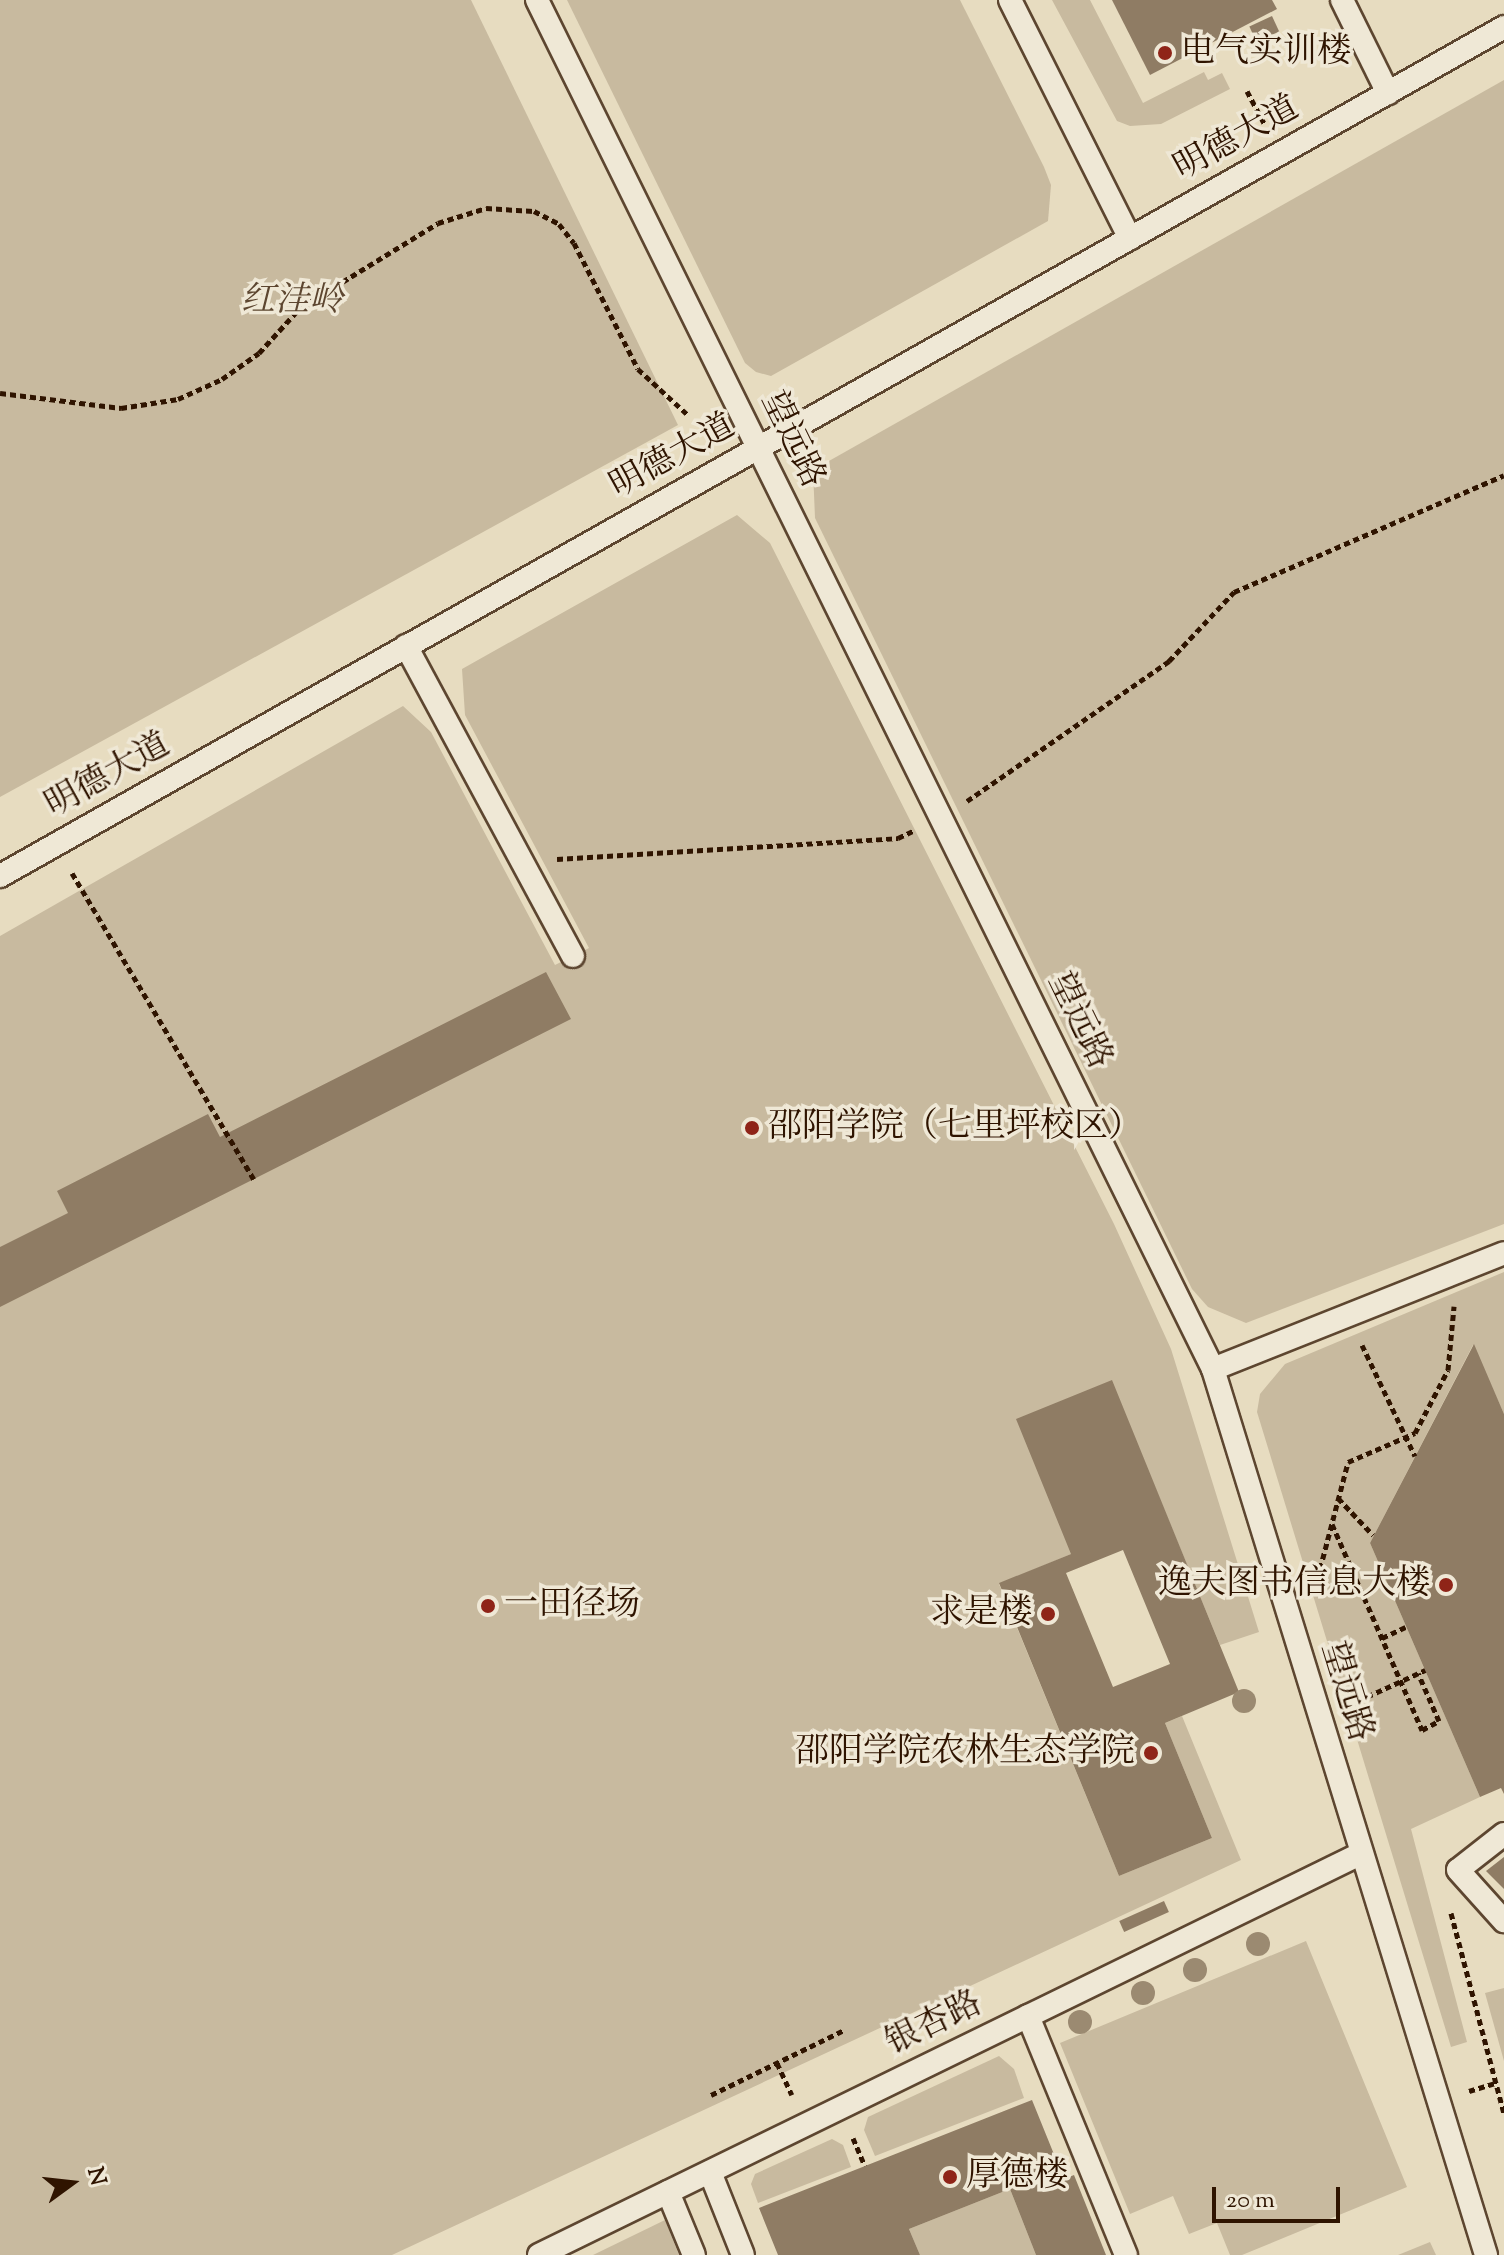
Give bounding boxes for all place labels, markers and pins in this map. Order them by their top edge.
place label: 电气实训楼 [1181,33,1351,73]
marker: 电气实训楼 [1156,44,1174,62]
place label: 邵阳学院（七里坪校区） [768,1108,1142,1148]
marker: 邵阳学院（七里坪校区） [743,1119,761,1137]
place label: 逸夫图书信息大楼 [1158,1565,1430,1605]
marker: 逸夫图书信息大楼 [1437,1576,1455,1594]
place label: 一田径场 [504,1586,640,1626]
place label: 求是楼 [930,1594,1032,1634]
marker: 一田径场 [479,1597,497,1615]
marker: 求是楼 [1039,1605,1057,1623]
place label: 邵阳学院农林生态学院 [795,1733,1135,1773]
marker: 邵阳学院农林生态学院 [1142,1744,1160,1762]
place label: 厚德楼 [966,2157,1068,2197]
marker: 厚德楼 [941,2168,959,2186]

